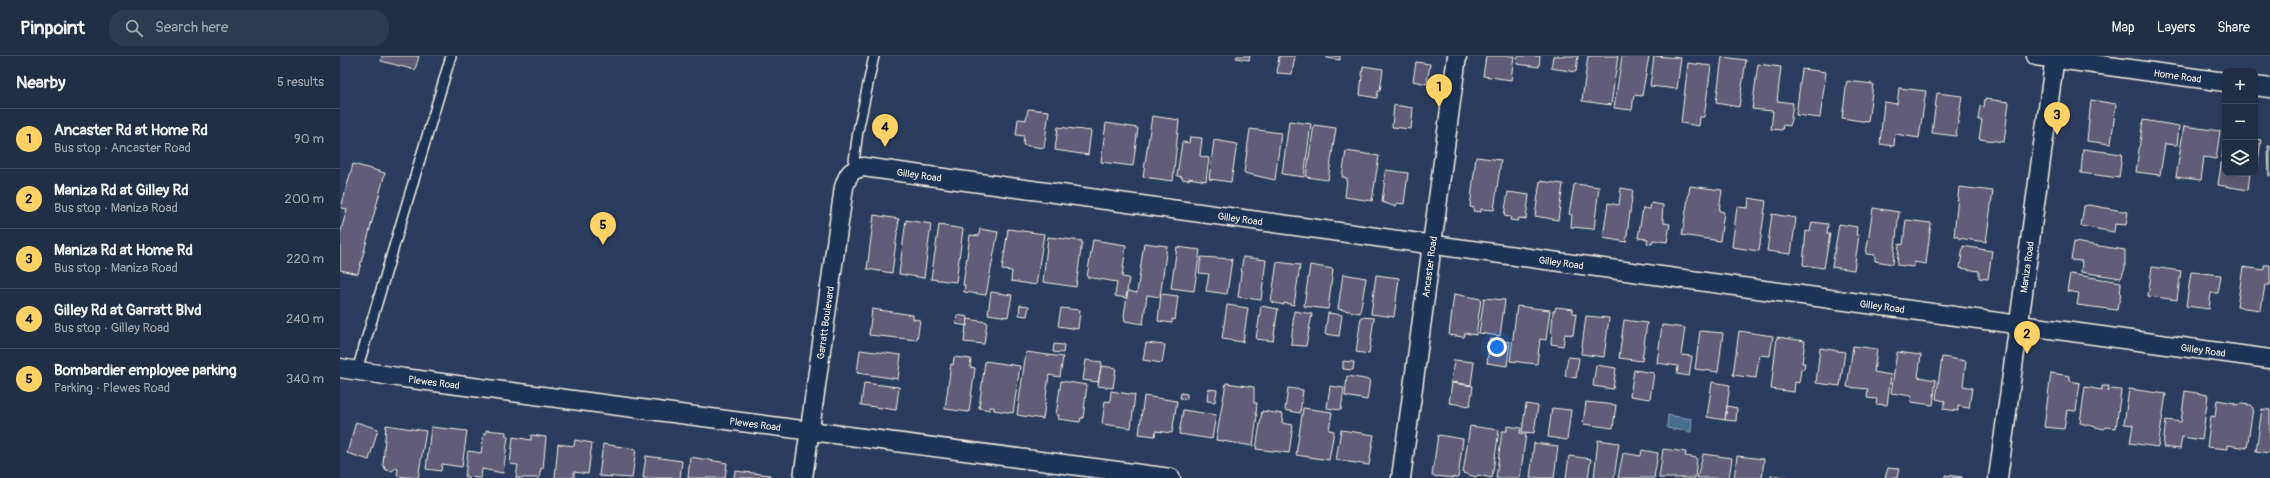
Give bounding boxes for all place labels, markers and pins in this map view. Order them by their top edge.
pin: 1 [1426,74,1452,107]
pin: 3 [2044,102,2070,135]
pin: 4 [872,114,898,147]
pin: 5 [590,212,616,245]
pin: 2 [2014,321,2040,354]

